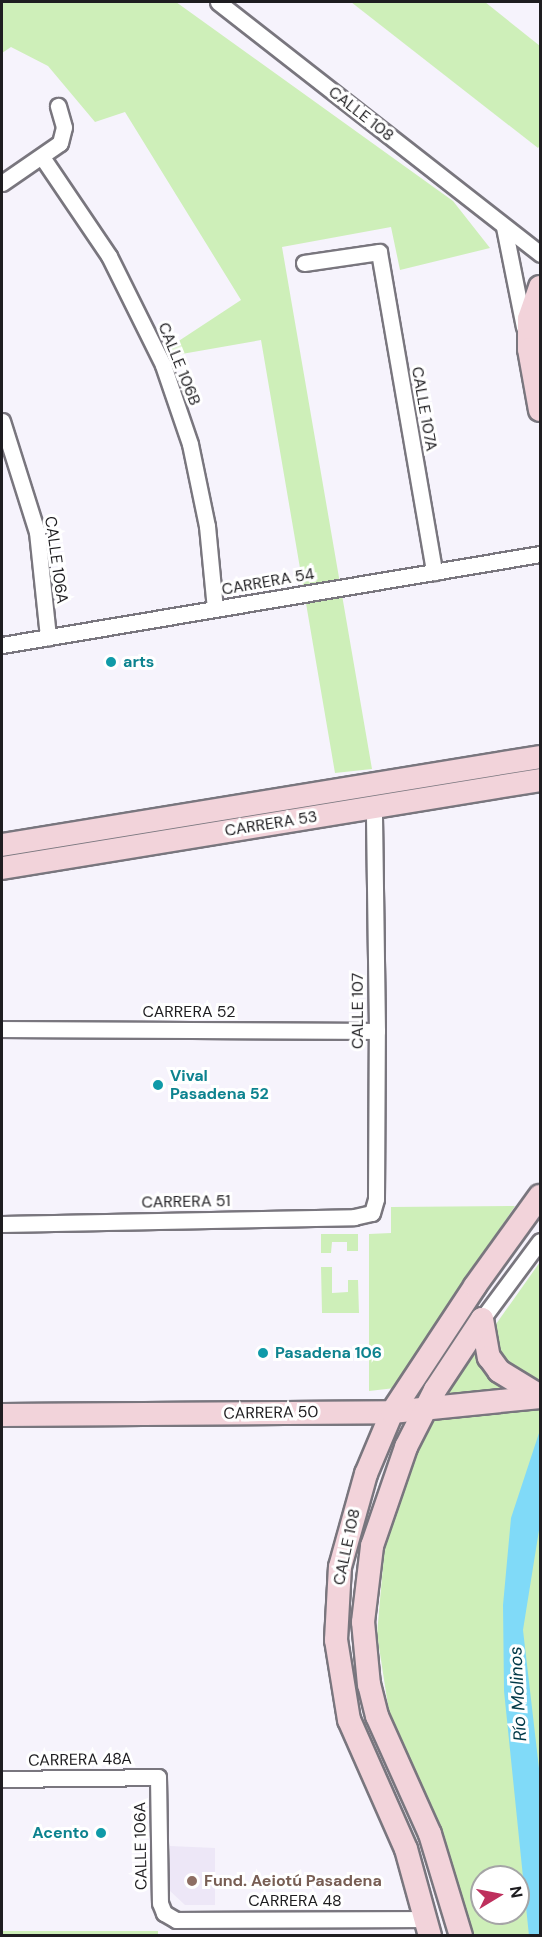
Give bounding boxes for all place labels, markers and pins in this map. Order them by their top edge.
place label: arts [123,652,154,672]
marker: arts [104,655,118,669]
place label: Vival Pasadena 52 [170,1066,269,1104]
marker: Vival Pasadena 52 [151,1078,165,1092]
place label: Pasadena 106 [275,1343,382,1363]
marker: Pasadena 106 [256,1346,270,1360]
place label: Acento [32,1823,89,1843]
marker: Acento [94,1826,108,1840]
place label: Fund. Aeiotú Pasadena [204,1871,382,1891]
marker: Fund. Aeiotú Pasadena [185,1874,199,1888]

